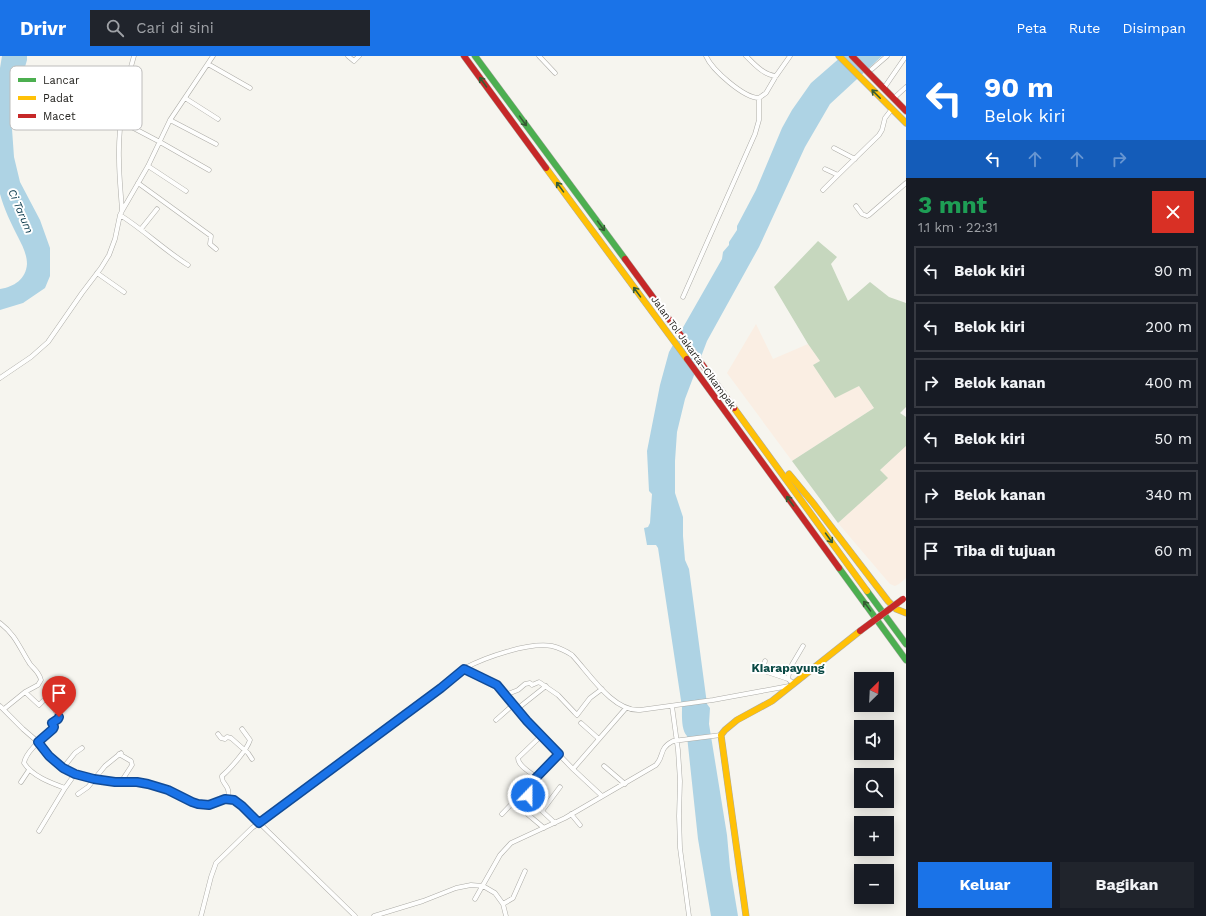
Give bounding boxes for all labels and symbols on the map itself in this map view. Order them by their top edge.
legend [10,66,142,130]
text: Lancar [43,74,80,87]
one-way arrow [479,77,487,88]
one-way arrow [871,89,881,99]
text: Padat [43,92,74,105]
text: Macet [43,110,76,123]
one-way arrow [519,116,528,127]
one-way arrow [556,182,564,193]
water label: Ci Tarum [5,187,36,235]
one-way arrow [596,220,605,231]
one-way arrow [633,286,641,297]
street label: Jalan Tol Jakarta–Cikampek [649,294,738,411]
one-way arrow [786,495,794,506]
one-way arrow [825,533,833,544]
one-way arrow [862,601,871,612]
district label: Kiarapayung [751,661,825,675]
north arrow [854,672,894,712]
pin [42,676,76,717]
position arrow [507,774,549,816]

